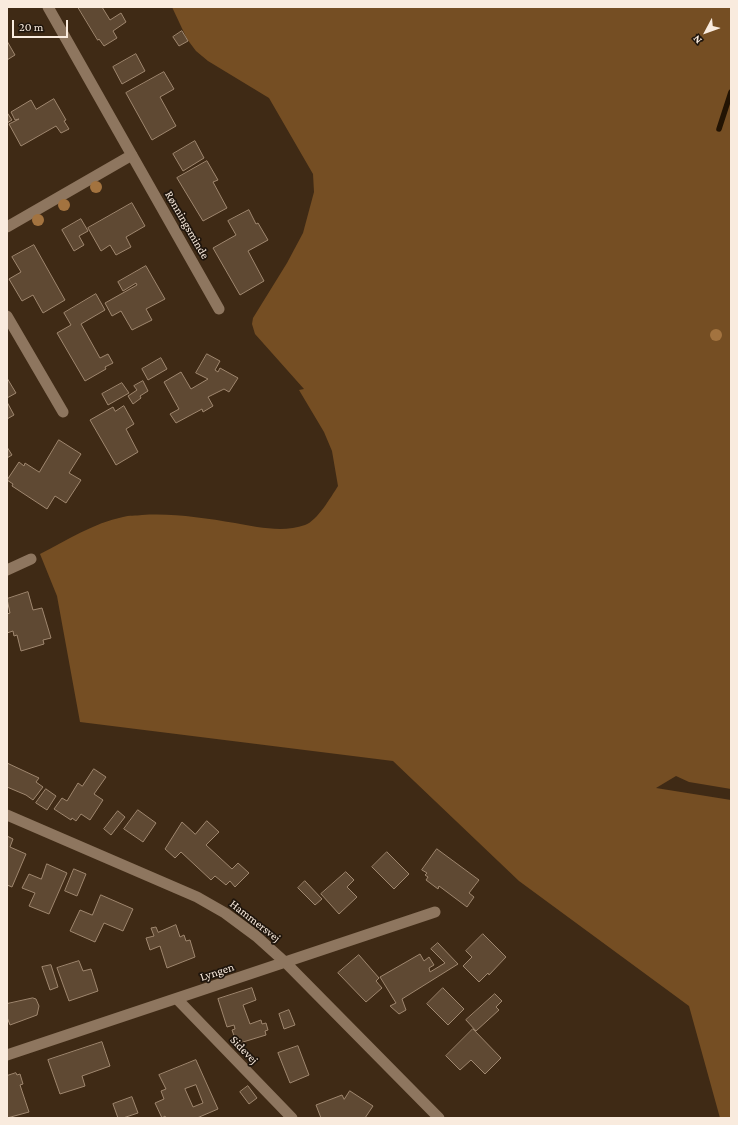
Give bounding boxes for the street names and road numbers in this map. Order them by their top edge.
street label: Rønningsminde [162,188,212,262]
street label: Hammersvej [227,897,283,945]
street label: Lyngen [198,960,236,984]
street label: Sidevej [227,1033,261,1067]

